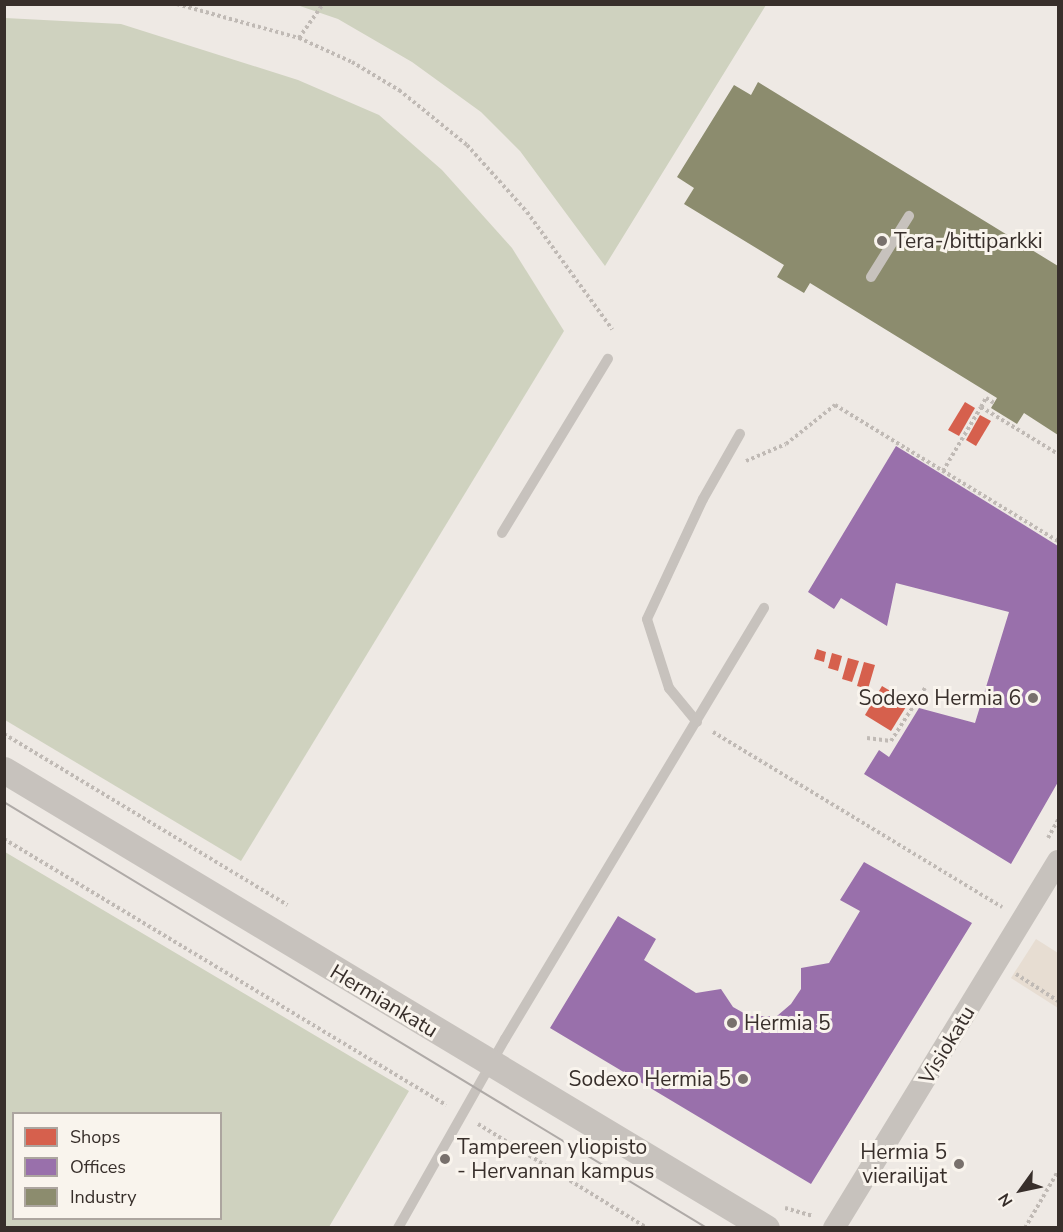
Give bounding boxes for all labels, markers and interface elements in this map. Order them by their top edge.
place label: Tera-/bittiparkki [894,228,1043,254]
marker: Tera-/bittiparkki [875,234,889,248]
place label: Sodexo Hermia 6 [859,685,1021,711]
marker: Sodexo Hermia 6 [1026,691,1040,705]
street label: Hermiankatu [326,959,442,1043]
street label: Visiokatu [914,1001,980,1089]
place label: Hermia 5 [744,1010,831,1036]
marker: Hermia 5 [725,1016,739,1030]
place label: Sodexo Hermia 5 [569,1066,731,1092]
marker: Sodexo Hermia 5 [736,1072,750,1086]
legend [12,1112,222,1220]
text: Shops [70,1125,120,1149]
place label: Tampereen yliopisto - Hervannan kampus [457,1134,654,1184]
place label: Hermia 5 vierailijat [860,1139,947,1189]
marker: Tampereen yliopisto - Hervannan kampus [438,1152,452,1166]
text: Offices [70,1155,126,1179]
marker: Hermia 5 vierailijat [952,1157,966,1171]
north arrow [991,1160,1051,1220]
text: Industry [70,1185,137,1209]
text: N [993,1189,1018,1211]

